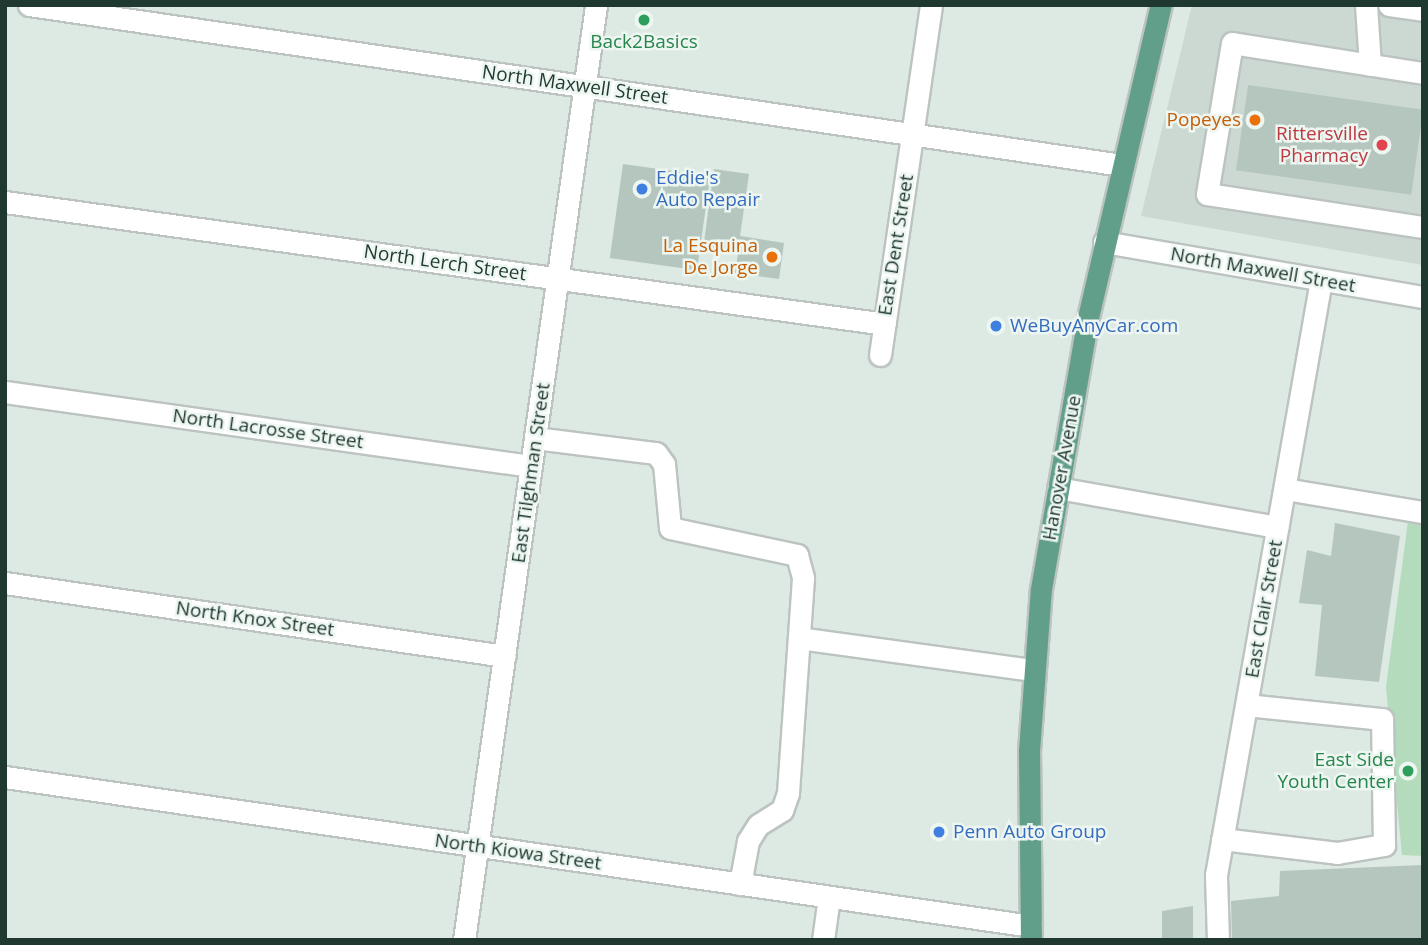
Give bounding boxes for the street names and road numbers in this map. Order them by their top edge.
street label: North Maxwell Street [481,61,669,109]
street label: East Dent Street [874,173,918,317]
street label: North Lerch Street [362,240,528,286]
street label: North Maxwell Street [1169,242,1357,298]
street label: East Tilghman Street [507,381,555,565]
street label: Hanover Avenue [1038,394,1086,542]
street label: North Lacrosse Street [171,404,365,454]
street label: East Clair Street [1241,538,1287,680]
street label: North Knox Street [174,597,336,641]
street label: North Kiowa Street [433,829,603,875]

